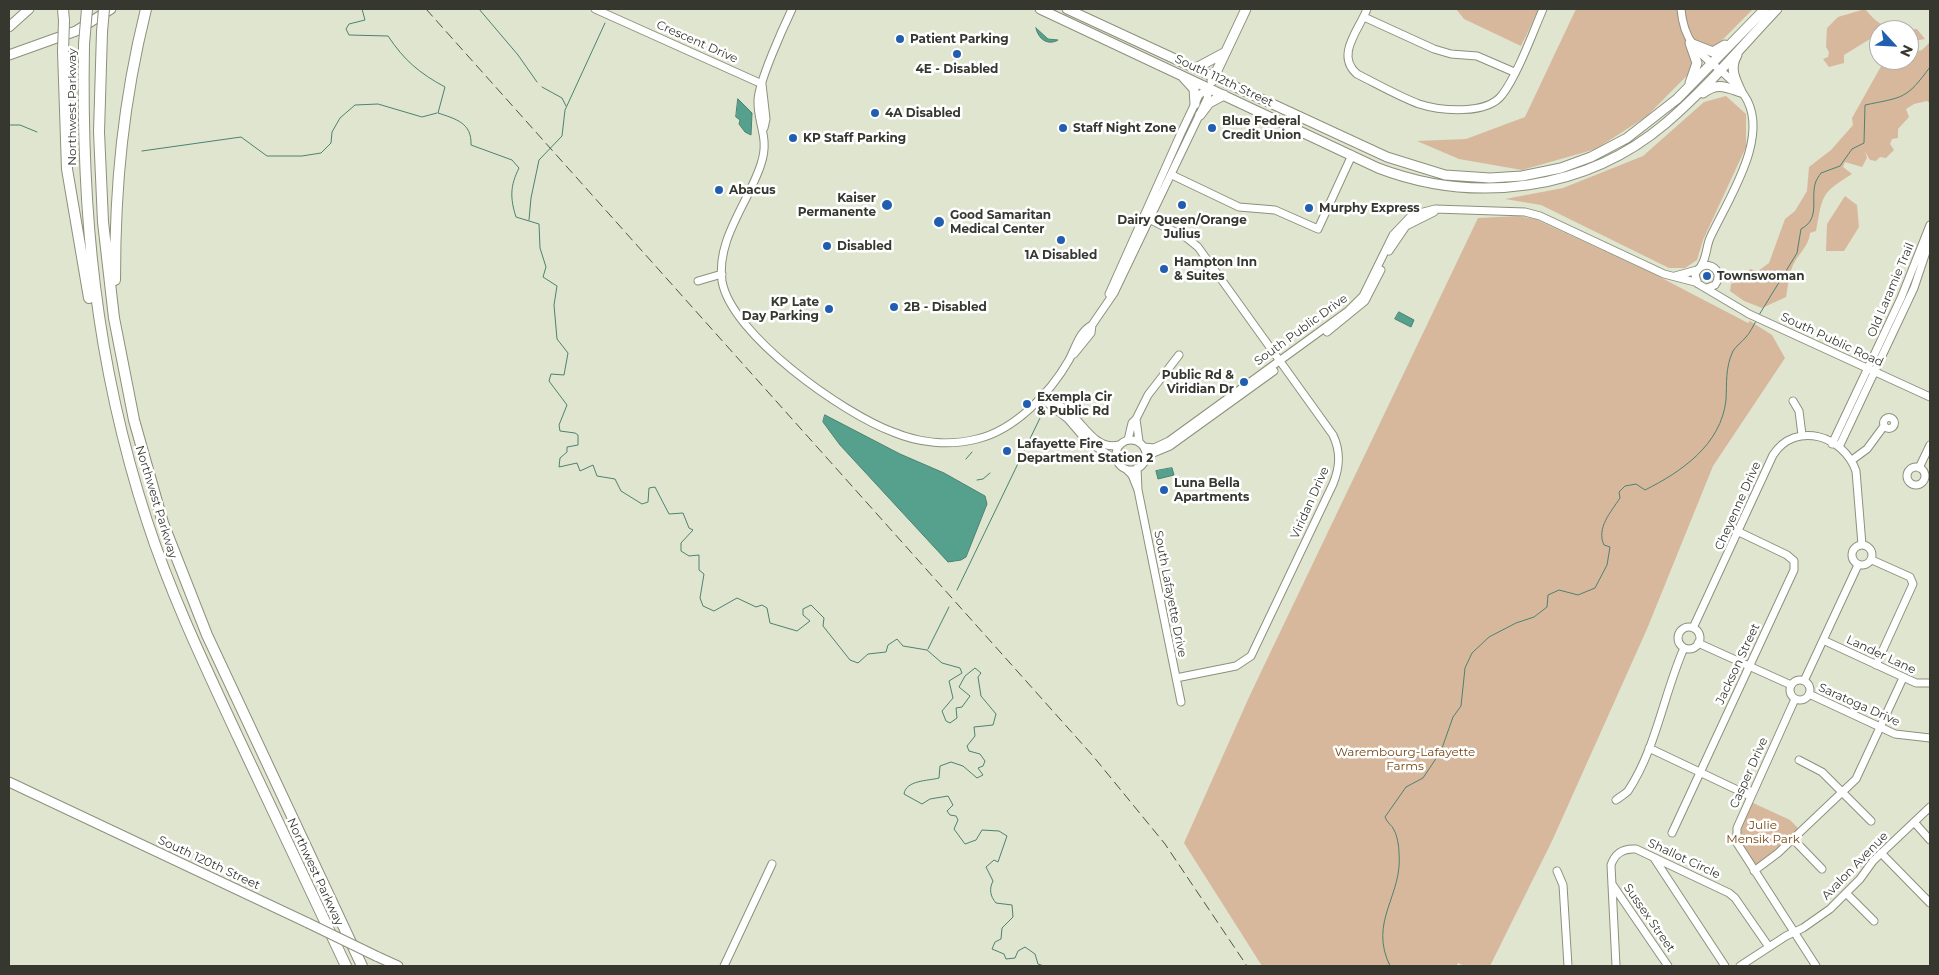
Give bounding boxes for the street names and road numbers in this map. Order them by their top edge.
street label: Crescent Drive [654,18,740,66]
street label: Northwest Parkway [65,48,79,166]
street label: South 112th Street [1172,52,1276,110]
street label: Old Laramie Trail [1865,241,1917,339]
street label: South Public Drive [1252,291,1350,369]
street label: South Public Road [1778,310,1886,370]
street label: Northwest Parkway [132,444,180,560]
street label: Cheyenne Drive [1712,459,1764,553]
street label: Viridan Drive [1288,465,1332,541]
street label: South Lafayette Drive [1151,529,1189,659]
street label: Jackson Street [1713,621,1763,707]
street label: Lander Lane [1844,633,1918,677]
street label: Saratoga Drive [1816,681,1902,729]
street label: Casper Drive [1727,735,1771,811]
street label: Northwest Parkway [284,816,346,928]
street label: Avalon Avenue [1819,829,1891,903]
street label: South 120th Street [156,833,262,893]
street label: Shallot Circle [1646,836,1722,882]
street label: Sussex Street [1620,881,1678,955]

